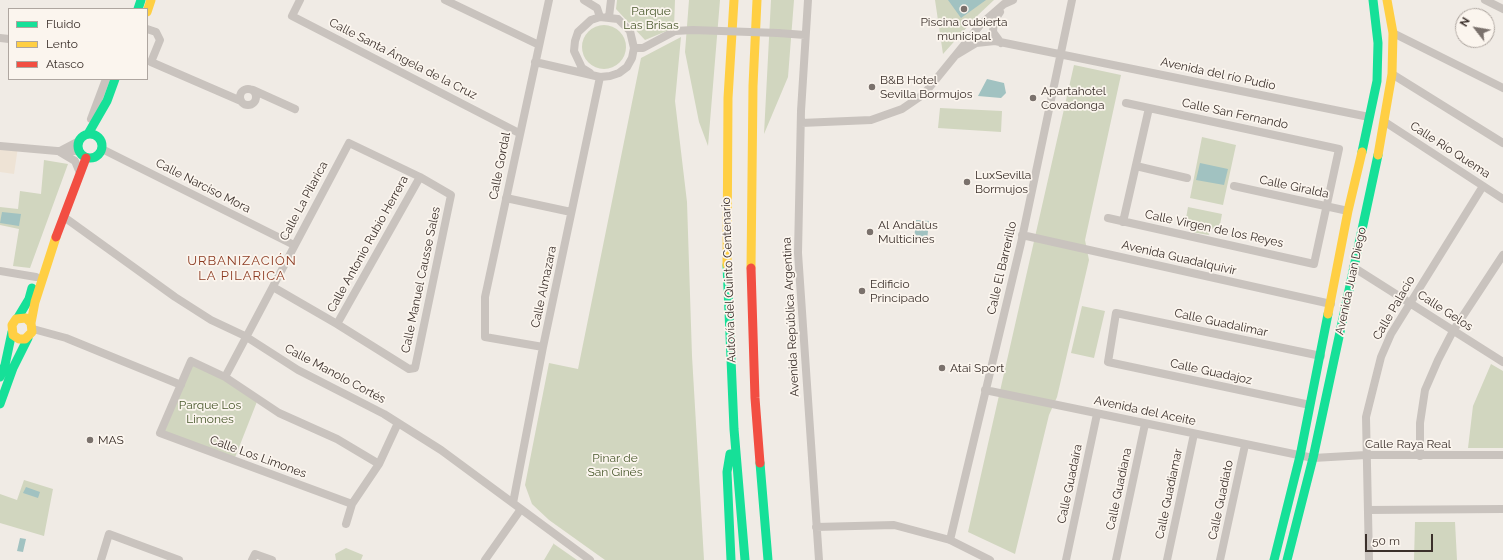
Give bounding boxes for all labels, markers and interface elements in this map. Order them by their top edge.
park label: Parque Las Brisas [623,4,679,32]
marker: Piscina cubierta municipal [959,4,969,14]
legend [8,8,148,80]
north arrow [1455,8,1495,48]
street label: Calle Santa Ángela de la Cruz [327,15,479,103]
place label: Piscina cubierta municipal [920,15,1008,43]
text: N [1457,15,1473,29]
text: Fluido [46,17,81,31]
text: Lento [46,37,78,51]
street label: Avenida del río Pudio [1159,55,1277,93]
text: Atasco [46,57,84,71]
place label: B&B Hotel Sevilla Bormujos [880,73,972,101]
marker: B&B Hotel Sevilla Bormujos [867,82,877,92]
place label: Apartahotel Covadonga [1041,84,1106,112]
marker: Apartahotel Covadonga [1028,93,1038,103]
street label: Calle San Fernando [1181,96,1289,132]
street label: Calle Río Quema [1407,119,1493,181]
street label: Calle Gordal [486,131,514,201]
street label: Calle Narciso Mora [153,156,253,216]
street label: Calle La Pilarica [277,159,331,243]
place label: LuxSevilla Bormujos [975,168,1031,196]
street label: Calle Antonio Rubio Herrera [324,173,412,315]
street label: Calle Giralda [1258,173,1330,201]
marker: LuxSevilla Bormujos [962,177,972,187]
street label: Autovía del Quinto Centenario [719,197,739,363]
street label: Calle Manuel Causse Sales [398,205,444,355]
street label: Calle Virgen de los Reyes [1143,207,1285,251]
place label: Al Andalus Multicines [878,218,938,246]
street label: Calle El Barrerillo [984,220,1020,316]
street label: Avenida Juan Diego [1333,226,1369,336]
marker: Al Andalus Multicines [865,227,875,237]
street label: Avenida República Argentina [780,237,802,397]
street label: Avenida Guadalquivir [1120,238,1238,278]
street label: Calle Almazara [528,245,560,329]
district label: URBANIZACIÓN LA PILARICA [187,253,297,284]
street label: Calle Palacio [1370,273,1418,343]
place label: Edificio Principado [870,277,929,305]
marker: Edificio Principado [857,286,867,296]
street label: Calle Gelos [1415,288,1475,334]
street label: Calle Guadalimar [1173,306,1269,340]
street label: Calle Manolo Cortés [282,341,388,407]
street label: Calle Guadajoz [1169,356,1253,388]
place label: Atai Sport [950,361,1004,375]
marker: Atai Sport [937,363,947,373]
street label: Avenida del Aceite [1093,393,1197,429]
park label: Parque Los Limones [179,398,241,426]
place label: MAS [98,433,124,447]
street label: Calle Los Limones [208,433,308,481]
marker: MAS [85,435,95,445]
street label: Calle Raya Real [1365,437,1451,451]
street label: Calle Guadaíra [1055,443,1085,525]
street label: Calle Guadiana [1103,447,1135,531]
street label: Calle Guadiamar [1152,447,1186,541]
park label: Pinar de San Ginés [588,451,642,479]
street label: Calle Guadiato [1206,459,1236,541]
scale bar [1367,526,1435,552]
text: 50 m [1372,534,1400,548]

